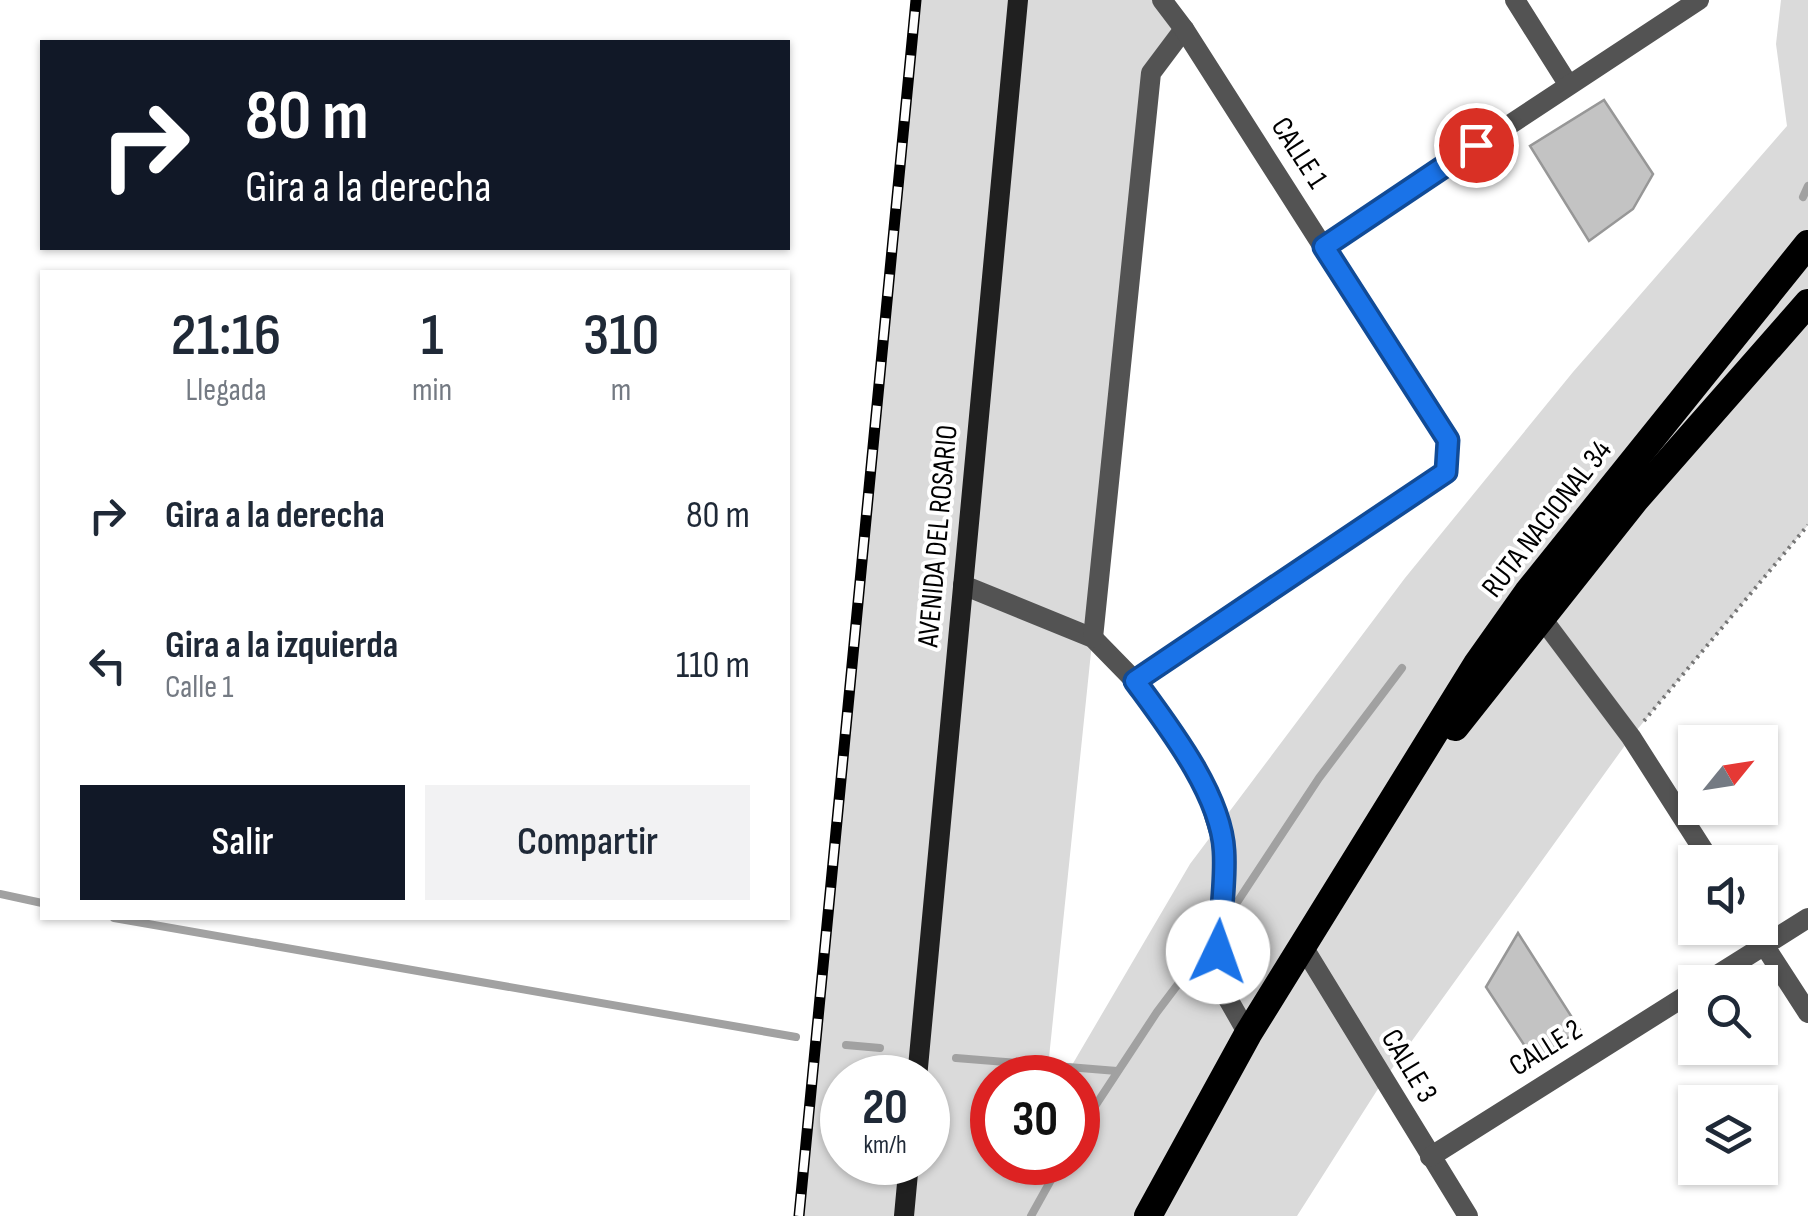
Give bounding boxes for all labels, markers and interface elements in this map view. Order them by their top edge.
text: 80 m [245,75,369,159]
icon: right [80,80,210,210]
pin [1434,103,1519,188]
street label: CALLE 1 [1263,111,1335,196]
icon: arrive [1449,118,1504,173]
text: Gira a la derecha [245,160,492,215]
text: 21:16 [171,300,281,372]
text: 1 [421,300,443,372]
text: 310 [583,300,659,372]
text: Llegada [186,371,267,410]
text: min [412,371,452,410]
text: m [611,371,631,410]
street label: AVENIDA DEL ROSARIO [910,423,966,650]
street label: RUTA NACIONAL 34 [1474,433,1620,605]
icon: right [80,488,135,543]
text: Gira a la derecha [165,493,385,538]
text: 80 m [686,493,750,538]
text: Gira a la izquierda [165,623,398,668]
icon: left [80,638,135,693]
text: 110 m [676,643,750,688]
text: Calle 1 [165,668,233,707]
north arrow [1678,725,1778,825]
map controls [1678,725,1778,1185]
button: Salir [80,785,405,900]
button: Compartir [425,785,750,900]
button: sound [1678,845,1778,945]
position arrow [1166,900,1270,1004]
button: search [1678,965,1778,1065]
street label: CALLE 2 [1503,1012,1589,1084]
street label: CALLE 3 [1373,1023,1445,1109]
speed limit sign: 30 [970,1055,1100,1185]
text: 20 [862,1078,908,1138]
button: layers [1678,1085,1778,1185]
text: km/h [863,1130,907,1161]

